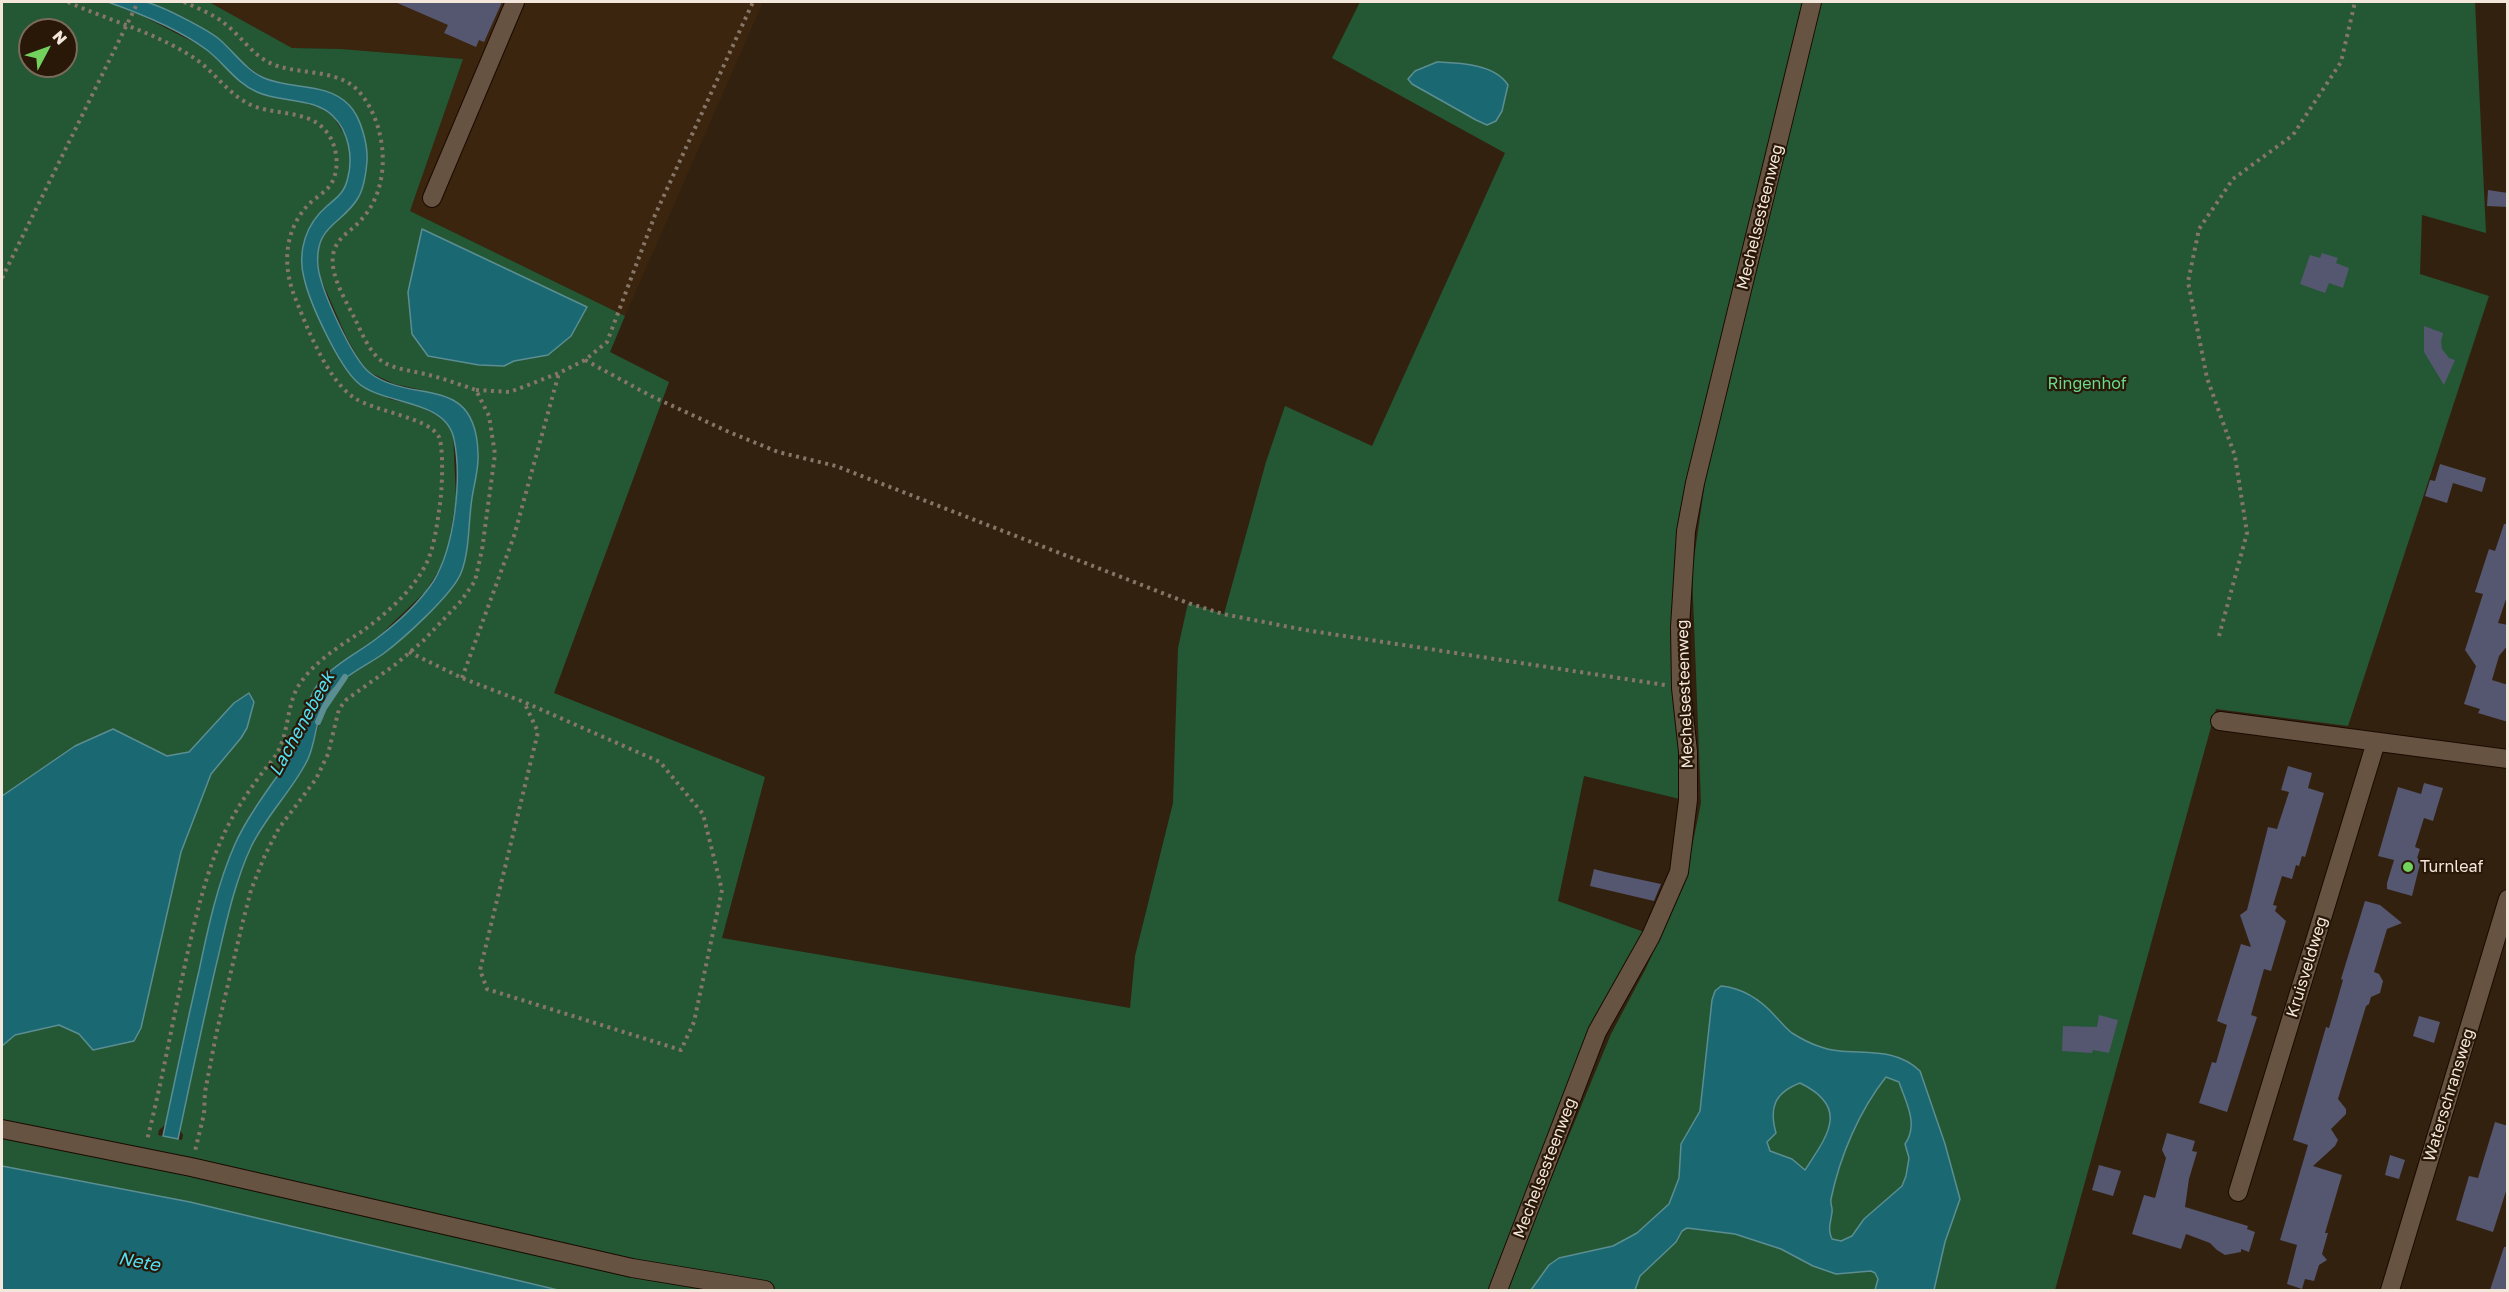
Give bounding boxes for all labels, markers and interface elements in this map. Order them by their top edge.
north arrow [18,18,78,78]
text: N [49,26,72,49]
street label: Mechelsesteenweg [1733,142,1787,292]
park label: Ringenhof [2047,374,2127,394]
street label: Mechelsesteenweg [1673,619,1697,769]
water label: Lachenebeek [265,668,339,780]
place label: Turnleaf [2420,857,2483,877]
marker: Turnleaf [2401,860,2415,874]
street label: Kruisveldweg [2283,914,2331,1020]
street label: Waterschransweg [2420,1026,2478,1164]
street label: Mechelsesteenweg [1509,1095,1581,1241]
water label: Nete [117,1248,161,1276]

